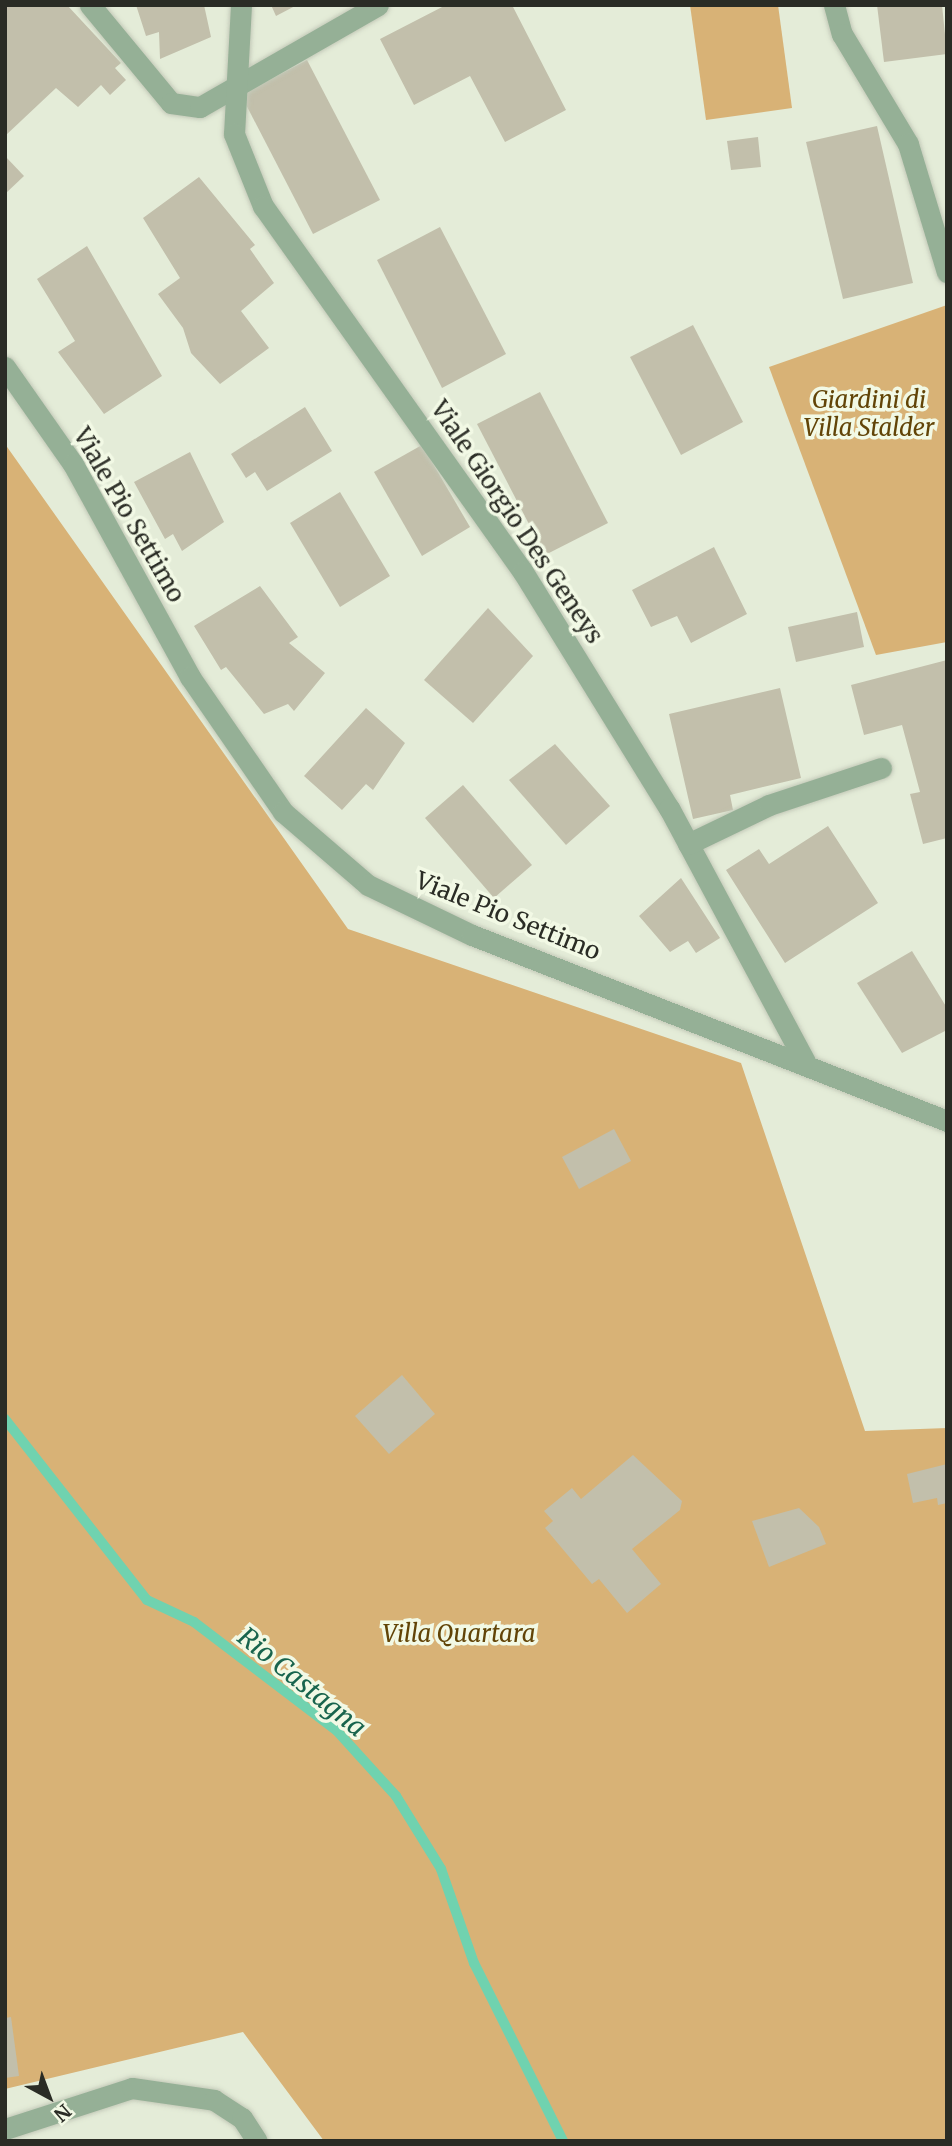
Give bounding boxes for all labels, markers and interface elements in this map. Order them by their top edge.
park label: Giardini di Villa Stalder [804,386,934,442]
street label: Viale Giorgio Des Geneys [425,395,609,649]
street label: Viale Pio Settimo [67,423,191,607]
street label: Viale Pio Settimo [411,866,605,966]
park label: Villa Quartara [382,1620,536,1648]
water label: Rio Castagna [232,1621,372,1743]
north arrow [14,2062,84,2132]
text: N [49,2099,76,2127]

